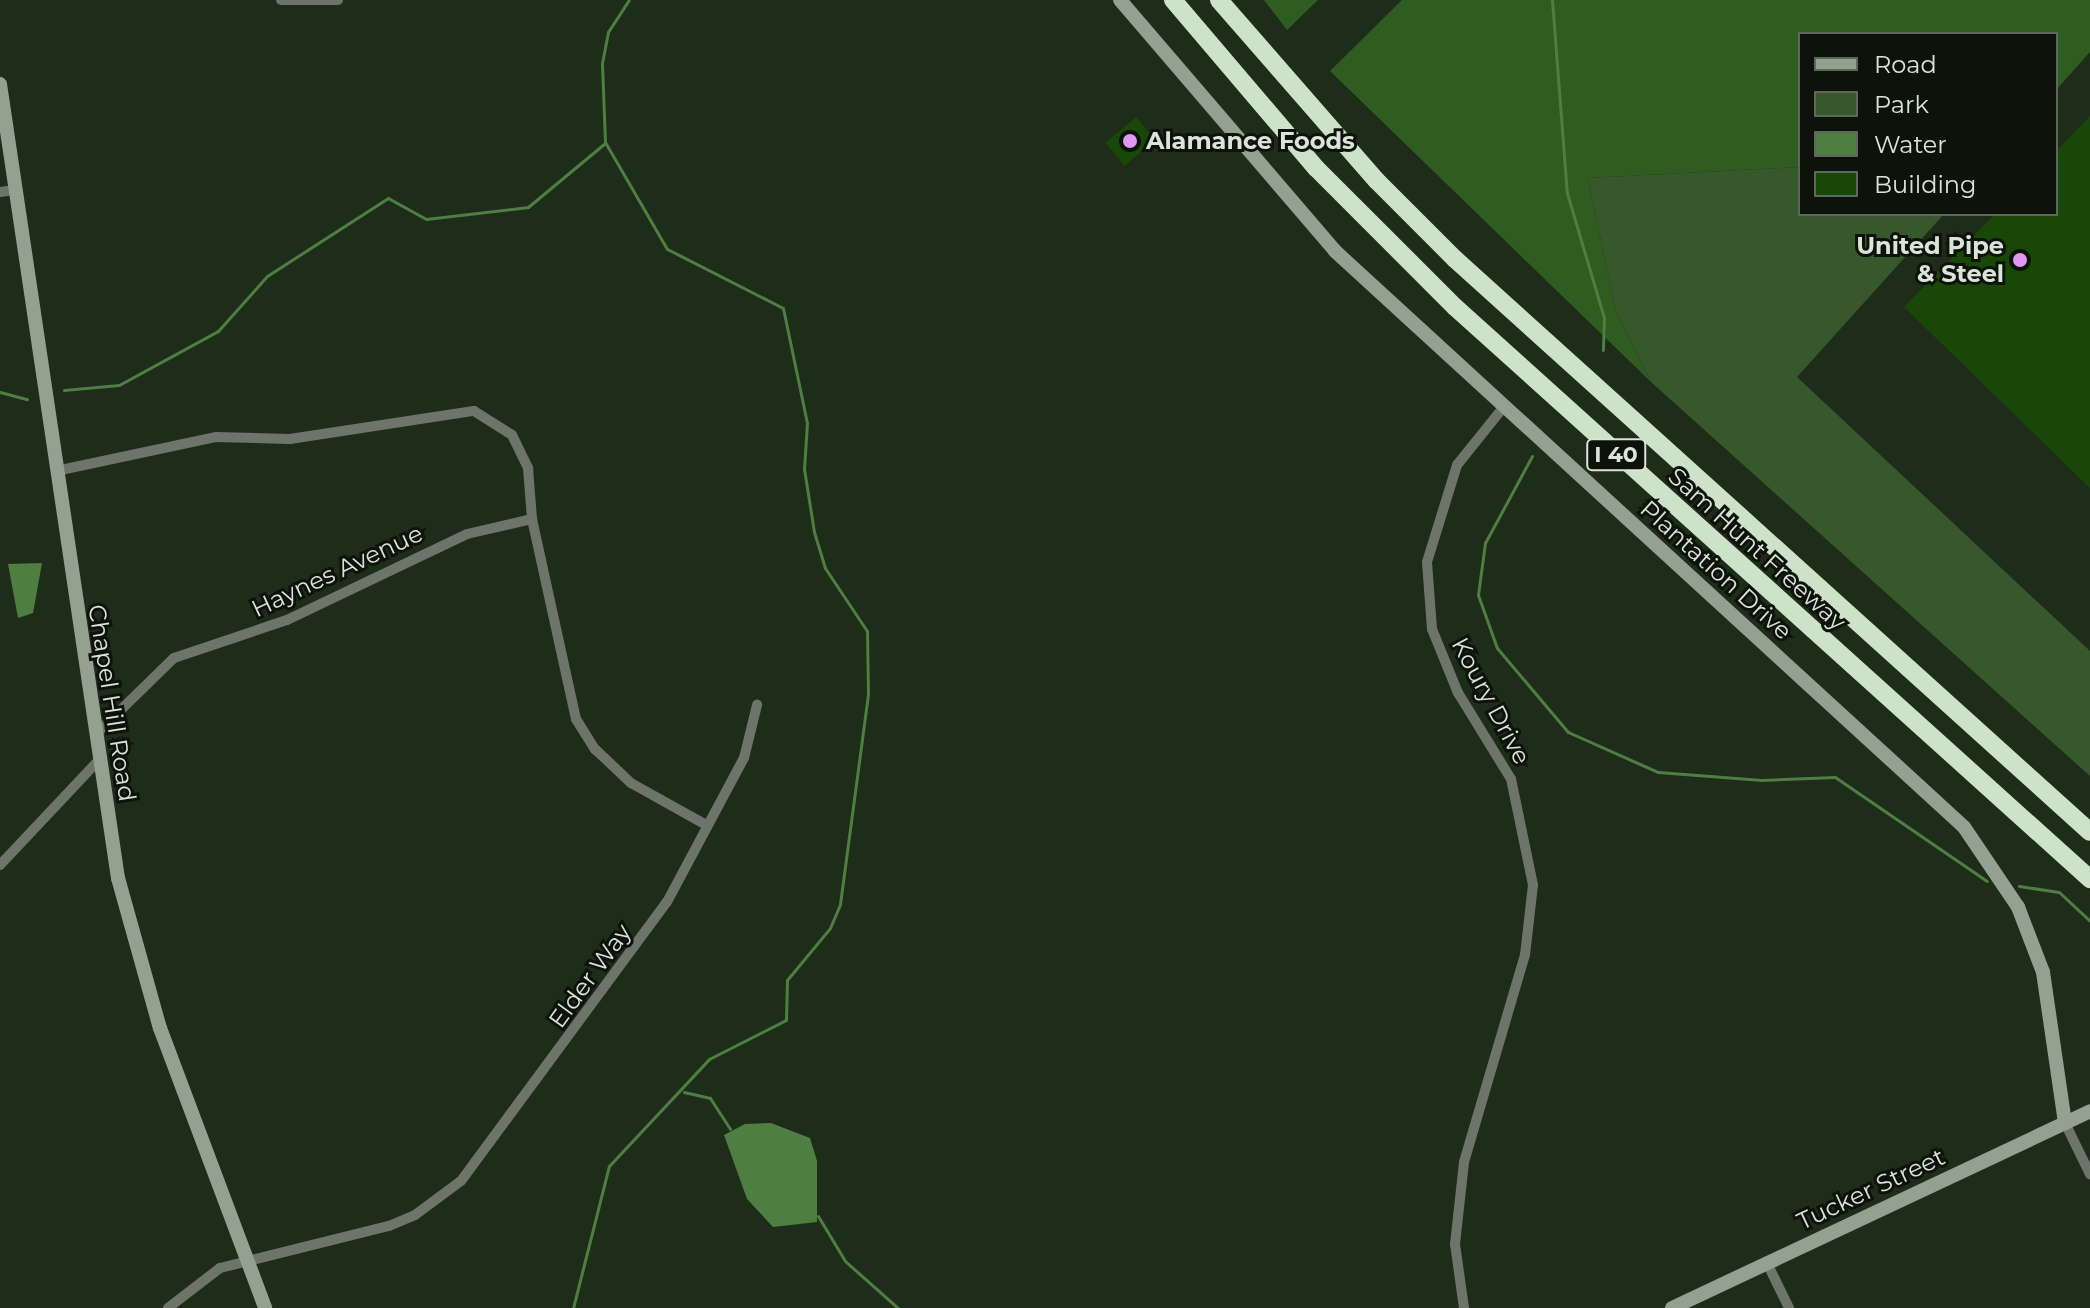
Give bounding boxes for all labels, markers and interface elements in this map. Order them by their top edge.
legend [1798,32,2058,216]
text: Road [1874,50,1937,79]
text: Park [1874,90,1929,119]
place label: Alamance Foods [1146,127,1355,155]
text: Water [1874,130,1947,159]
marker: Alamance Foods [1121,132,1139,150]
text: Building [1874,170,1977,199]
place label: United Pipe & Steel [1856,232,2004,288]
marker: United Pipe & Steel [2011,251,2029,269]
road number: I 40 [1586,437,1646,473]
street label: Sam Hunt Freeway [1662,462,1852,636]
street label: Plantation Drive [1634,494,1798,646]
street label: Haynes Avenue [247,519,427,623]
street label: Chapel Hill Road [82,603,142,803]
street label: Koury Drive [1446,633,1536,769]
street label: Elder Way [543,918,637,1034]
street label: Tucker Street [1793,1142,1949,1236]

